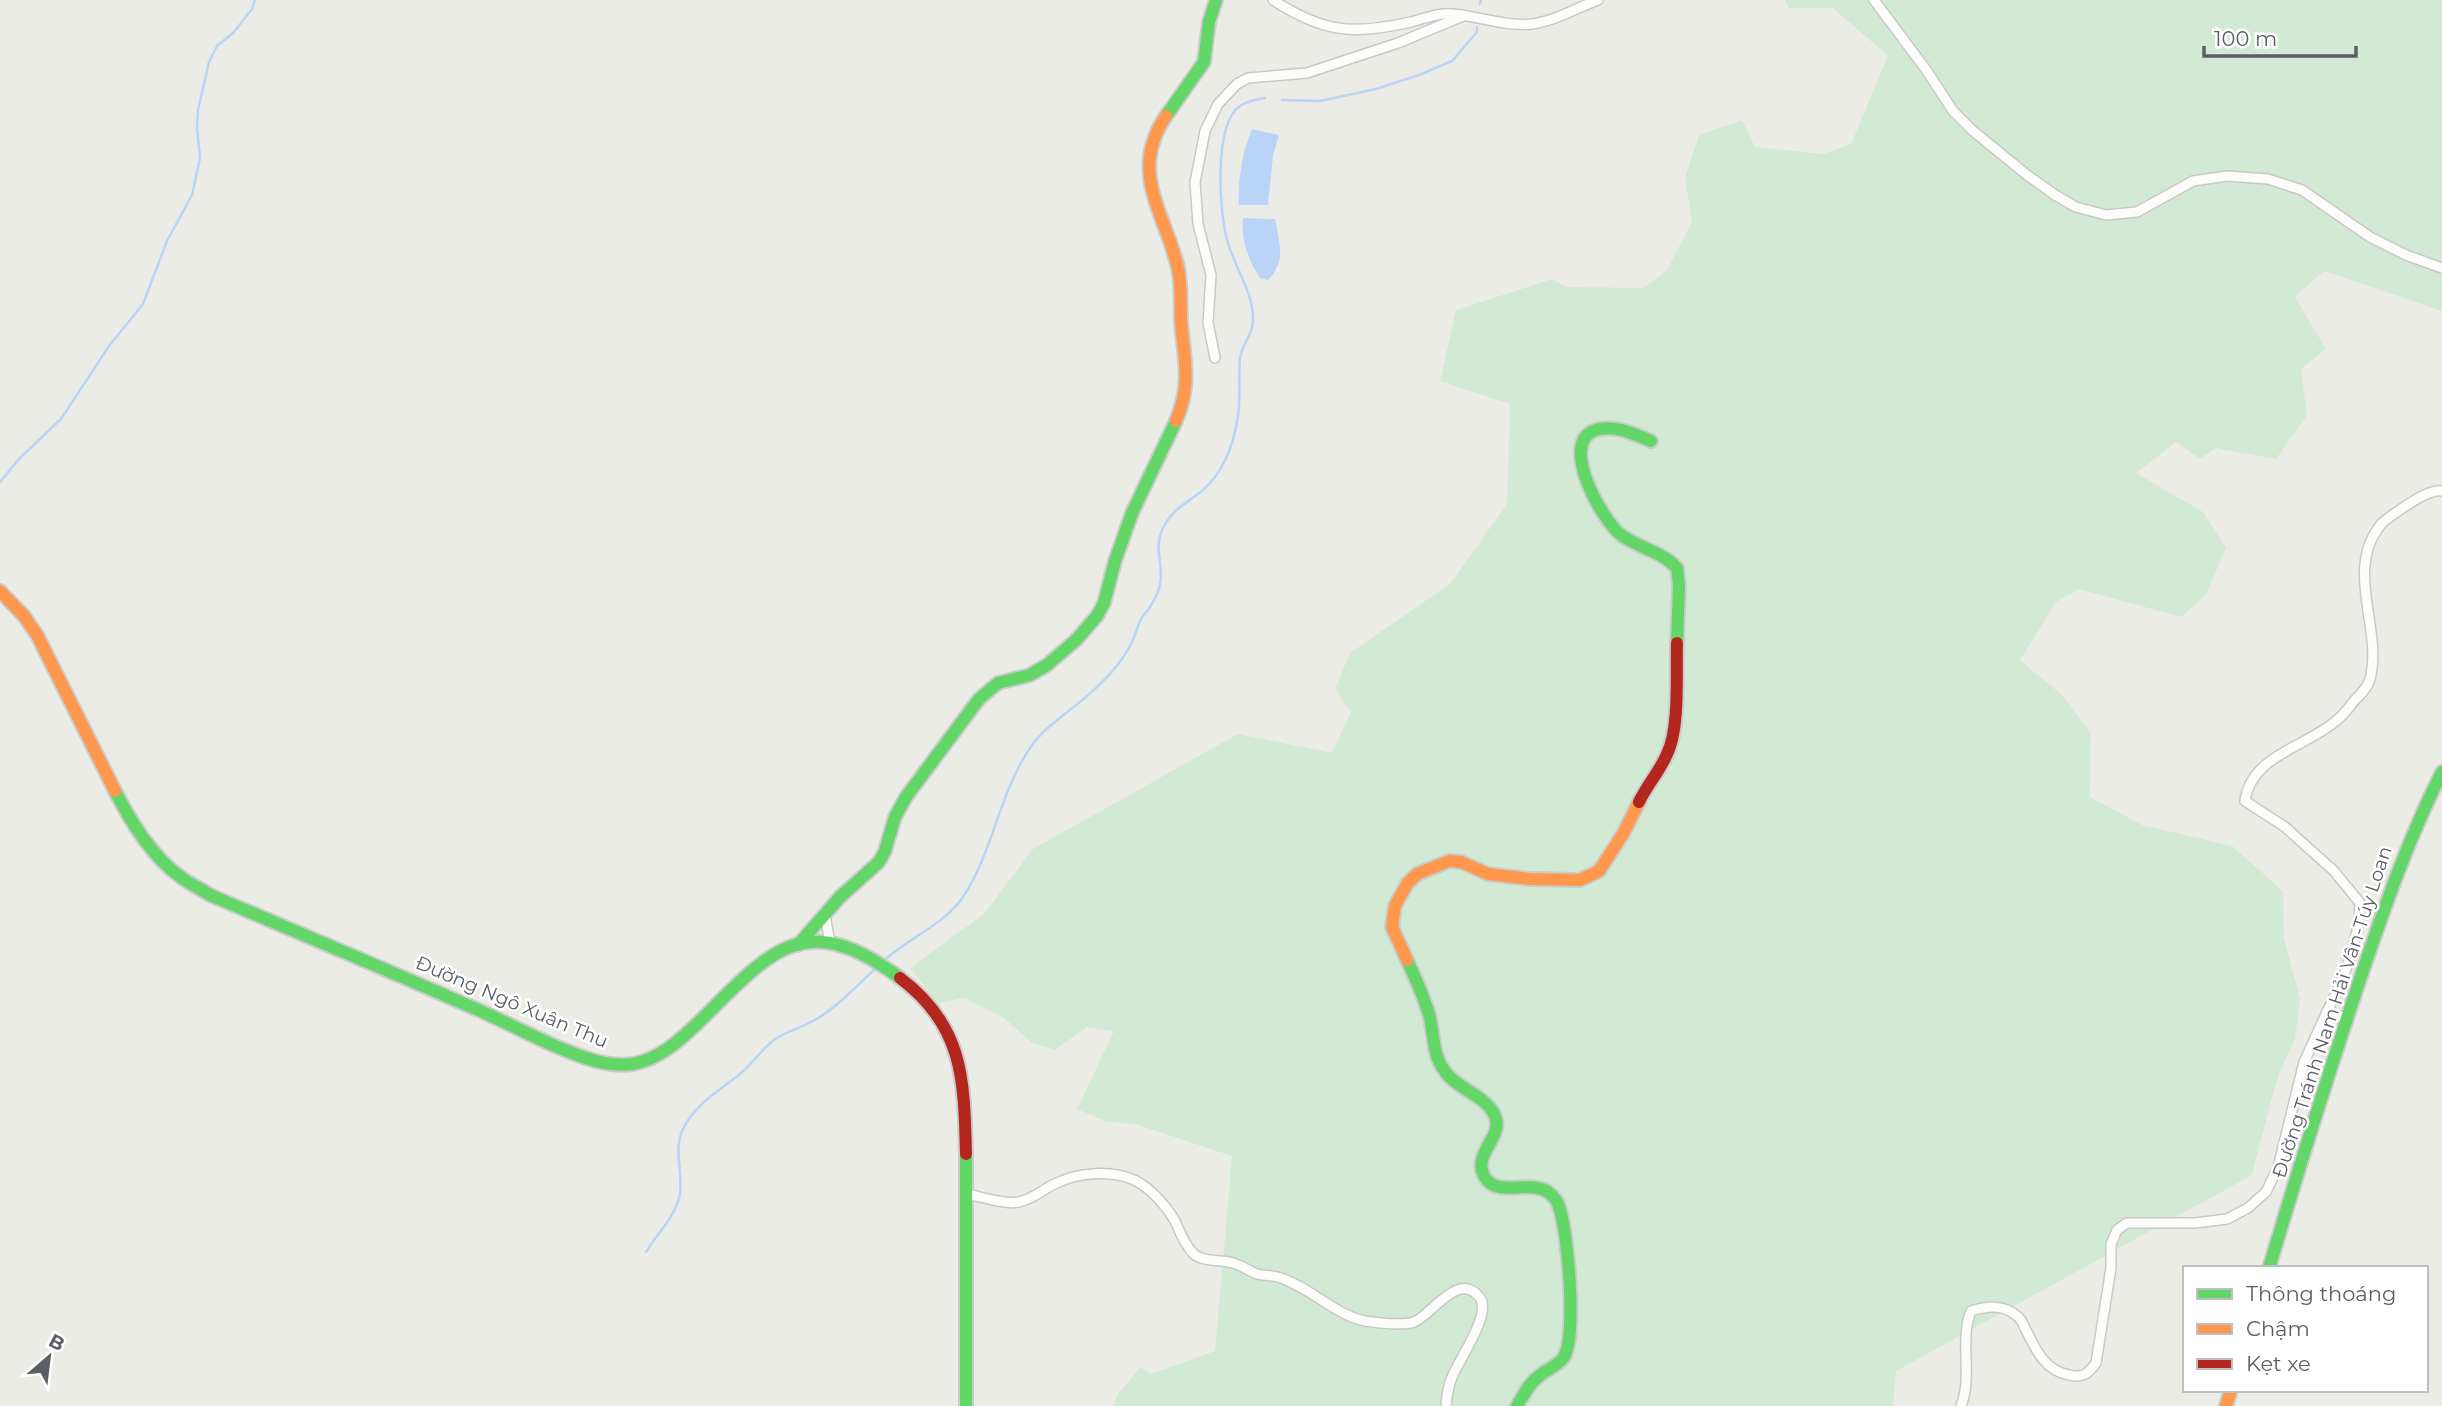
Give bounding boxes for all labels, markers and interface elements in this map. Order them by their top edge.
scale bar [2204,14,2356,58]
text: 100 m [2214,26,2277,51]
street label: Đường Tránh Nam Hải Vân-Túy Loan [2267,843,2397,1181]
street label: Đường Ngô Xuân Thu [412,951,612,1053]
legend [2183,1266,2428,1392]
text: Thông thoáng [2246,1281,2396,1306]
text: Chậm [2246,1316,2310,1341]
north arrow [14,1322,84,1392]
text: B [45,1329,69,1356]
text: Kẹt xe [2246,1351,2311,1376]

